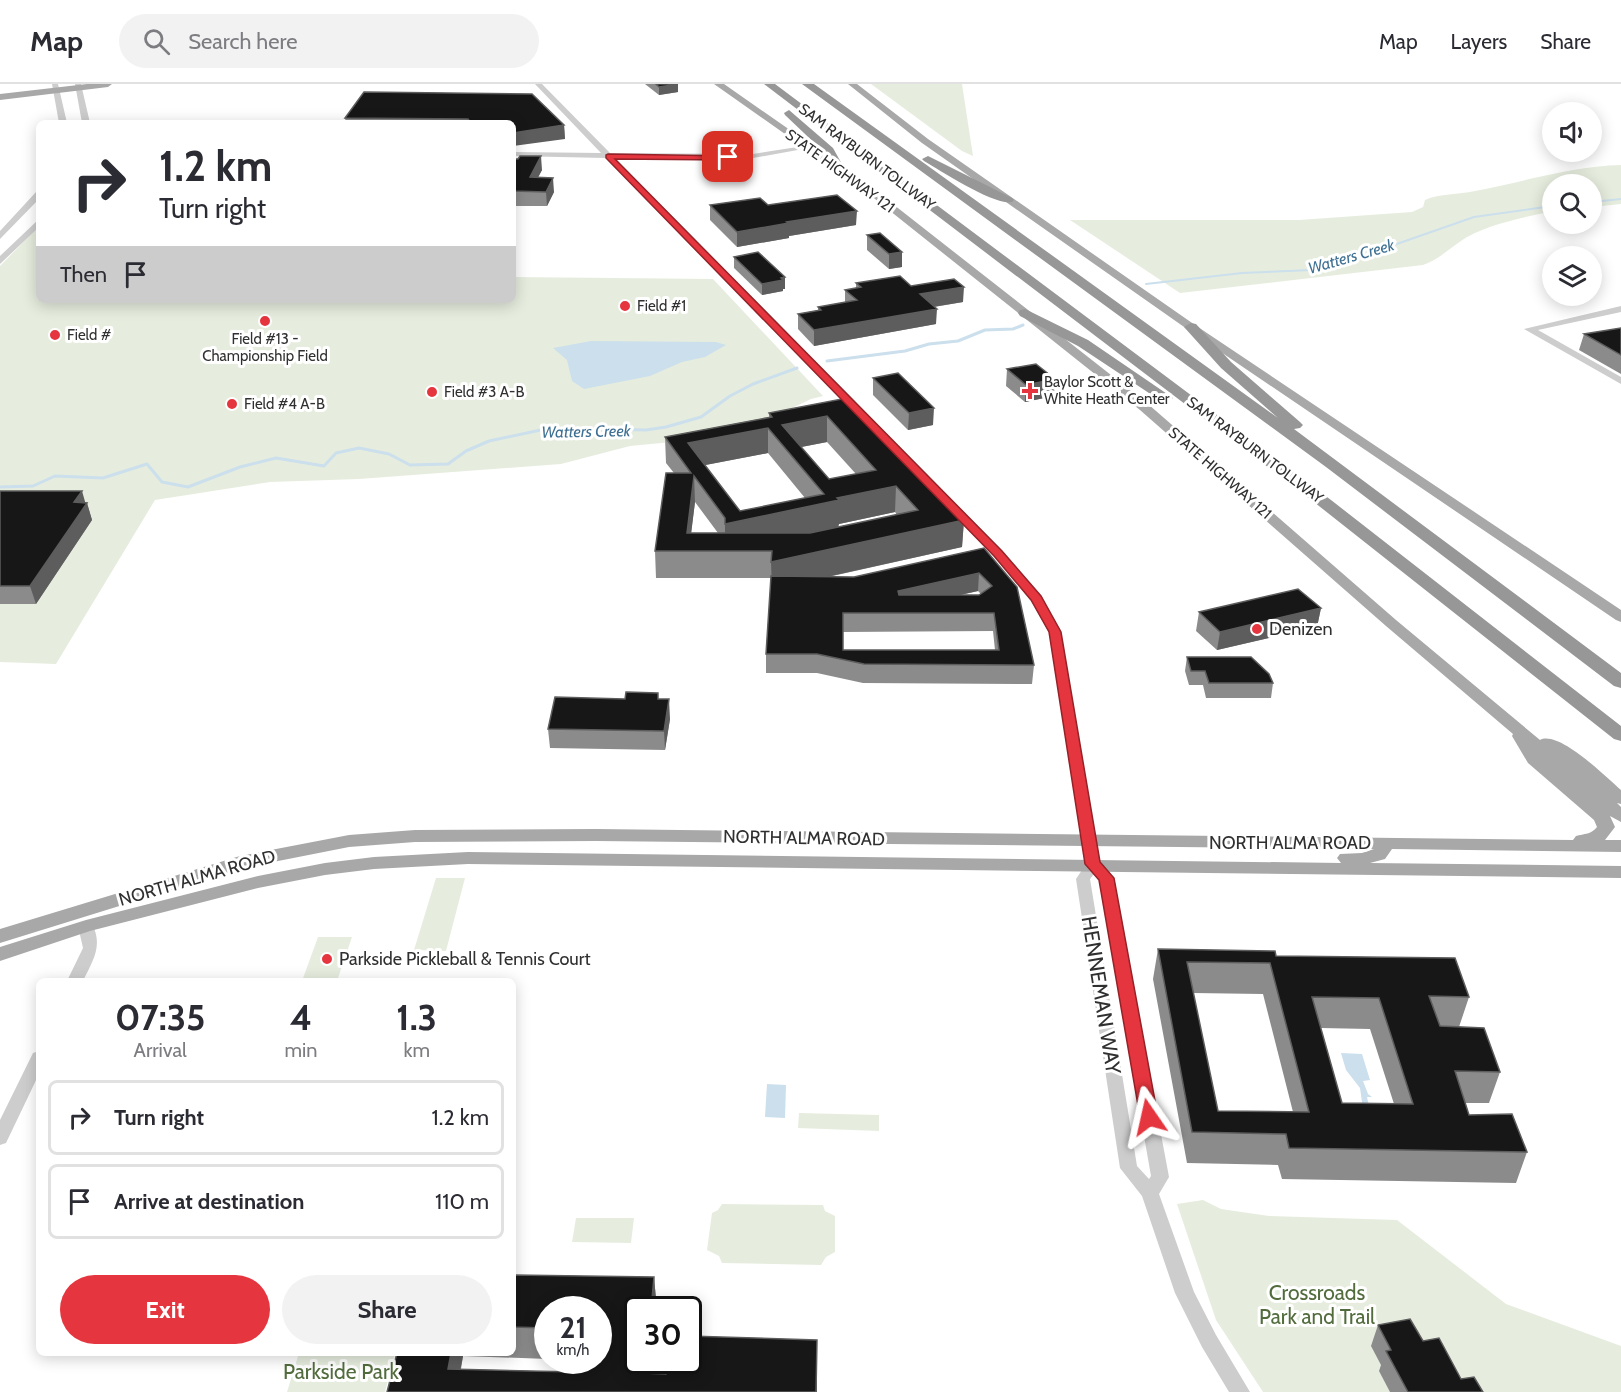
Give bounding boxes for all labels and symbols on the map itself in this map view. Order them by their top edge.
street label: SAM RAYBURN TOLLWAY [795,100,939,214]
street label: STATE HIGHWAY 121 [782,125,898,217]
pin [702,131,753,182]
water label: Watters Creek [1306,235,1398,278]
place label: Field #1 [637,297,686,315]
marker: Field #1 [618,299,632,313]
marker: Field #13 - Championship Field [258,314,272,328]
place label: Field # [67,326,112,344]
marker: Field # [48,328,62,342]
place label: Field #13 - Championship Field [202,330,328,365]
place label: Baylor Scott & White Heath Center [1044,373,1170,408]
marker: Baylor Scott & White Heath Center [1021,382,1039,400]
place label: Field #3 A-B [444,383,524,401]
marker: Field #3 A-B [425,385,439,399]
street label: SAM RAYBURN TOLLWAY [1183,393,1327,507]
place label: Field #4 A-B [244,395,325,413]
marker: Field #4 A-B [225,397,239,411]
water label: Watters Creek [541,421,632,442]
street label: STATE HIGHWAY 121 [1165,423,1275,523]
place label: Denizen [1269,618,1333,640]
marker: Denizen [1250,622,1264,636]
street label: NORTH ALMA ROAD [723,826,885,850]
street label: NORTH ALMA ROAD [1209,832,1371,854]
street label: NORTH ALMA ROAD [116,845,278,911]
street label: HENNEMAN WAY [1077,914,1127,1077]
place label: Parkside Pickleball & Tennis Court [339,948,591,970]
marker: Parkside Pickleball & Tennis Court [320,952,334,966]
position arrow [1117,1085,1181,1149]
park label: Crossroads Park and Trail [1259,1280,1375,1329]
speed limit sign: 30 [624,1296,702,1374]
park label: Parkside Park [283,1359,400,1384]

